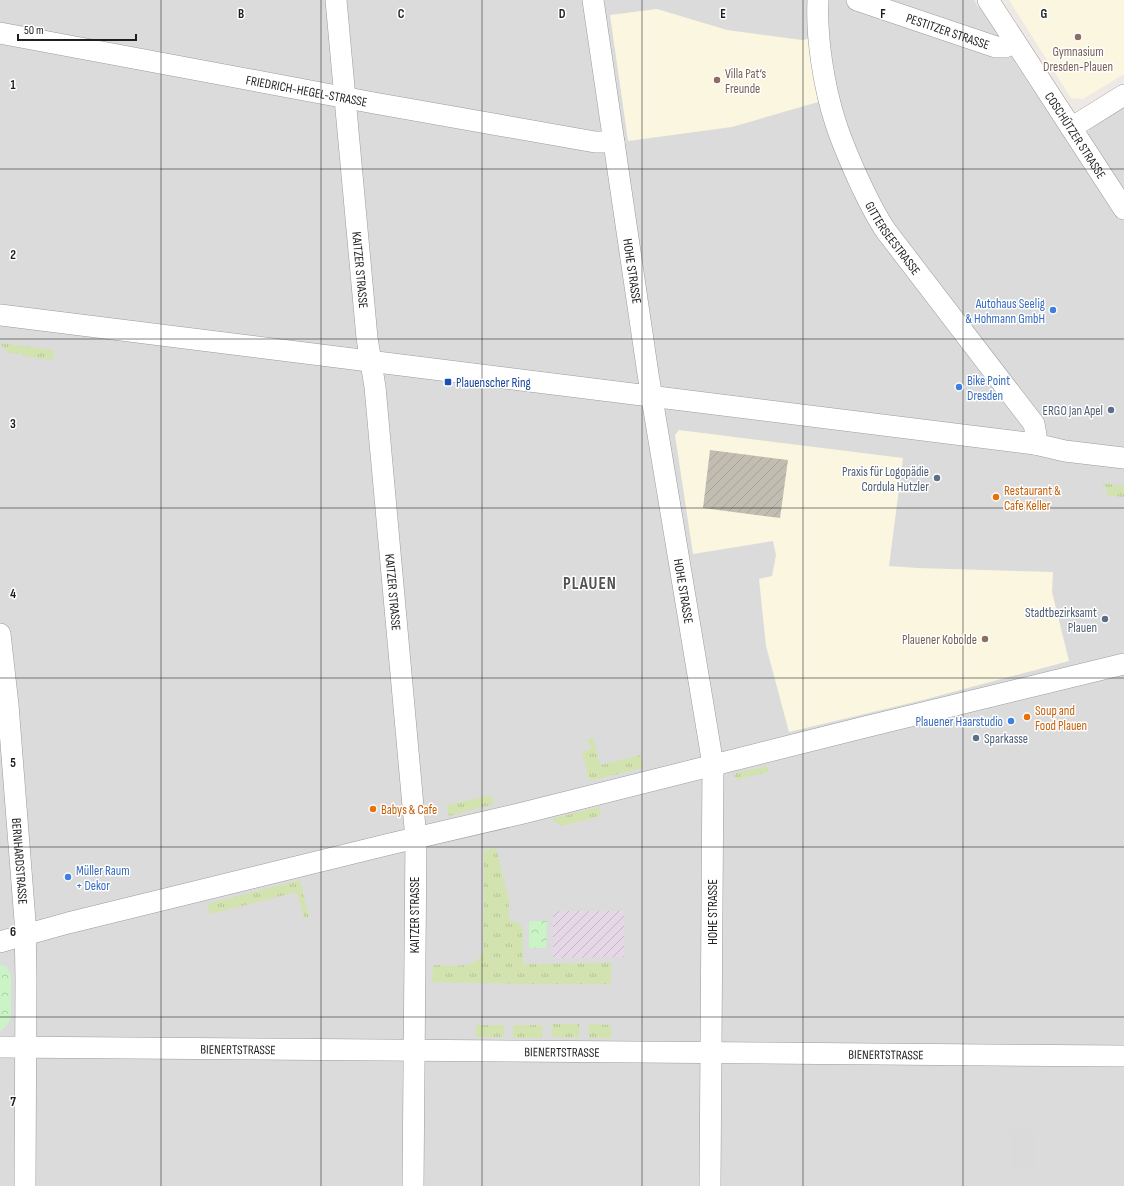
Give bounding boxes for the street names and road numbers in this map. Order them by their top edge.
street label: PESTITZER STRASSE [904,10,991,53]
street label: FRIEDRICH-HEGEL-STRASSE [245,72,368,111]
street label: COSCHÜTZER STRASSE [1041,89,1109,182]
street label: GITTERSEESTRASSE [861,199,924,278]
street label: KAITZER STRASSE [348,231,371,309]
street label: HOHE STRASSE [619,238,645,305]
street label: KAITZER STRASSE [381,553,404,631]
street label: HOHE STRASSE [670,557,696,625]
street label: BERNHARDSTRASSE [8,817,31,905]
street label: KAITZER STRASSE [407,877,423,953]
street label: HOHE STRASSE [705,879,721,945]
street label: BIENERTSTRASSE [200,1042,276,1058]
street label: BIENERTSTRASSE [524,1044,600,1061]
street label: BIENERTSTRASSE [848,1047,924,1063]

